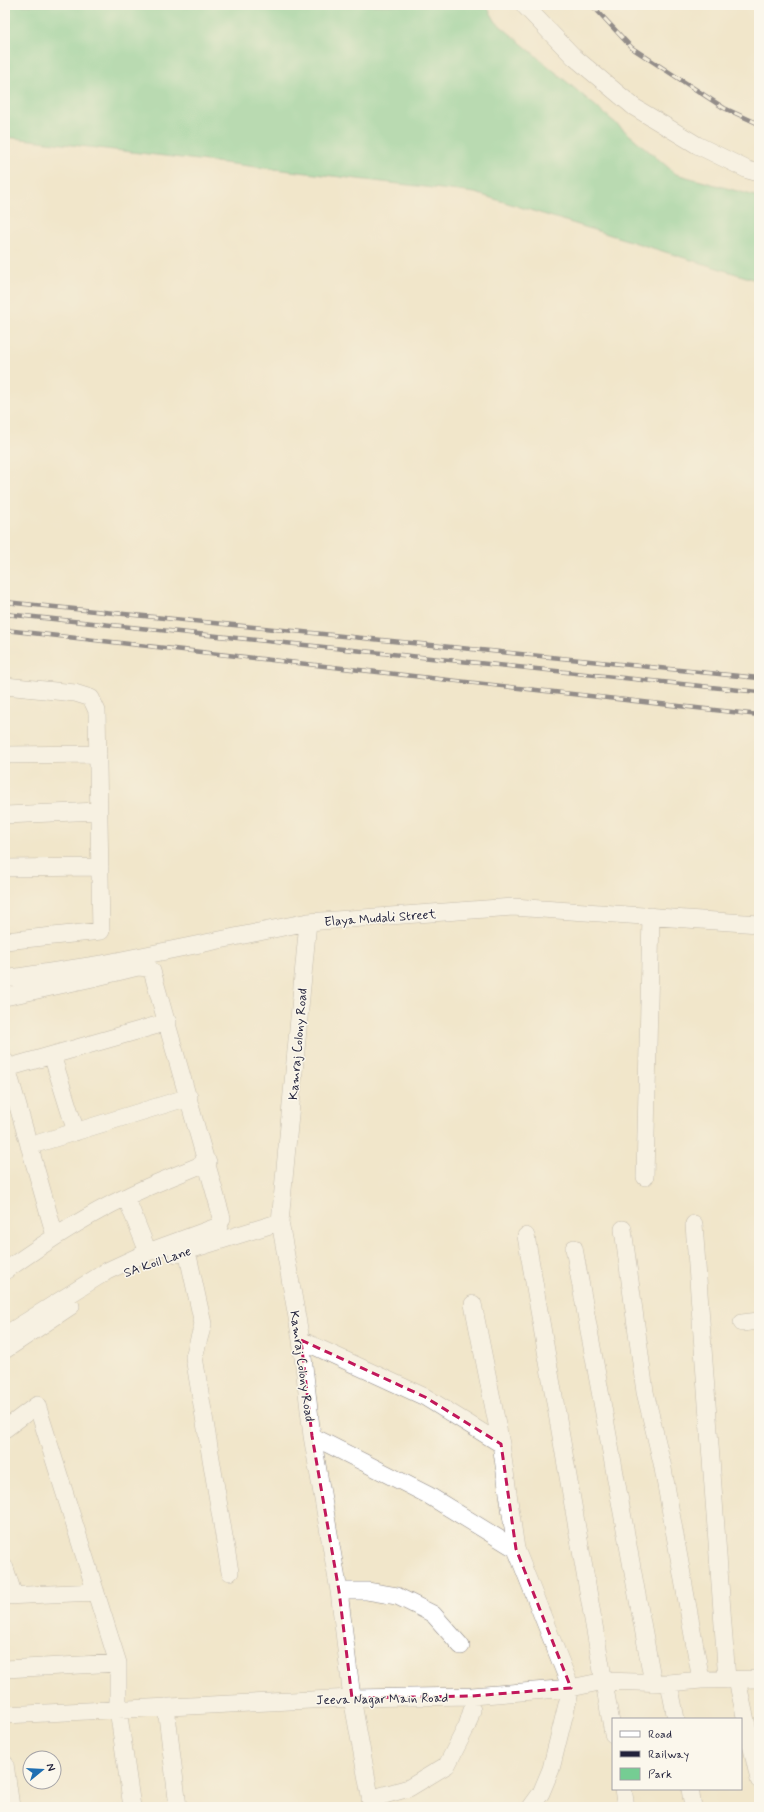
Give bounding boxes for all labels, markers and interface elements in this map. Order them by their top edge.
street label: Elaya Mudali Street [324,906,437,931]
street label: Kamraj Colony Road [285,988,312,1101]
street label: SA Koil Lane [122,1243,194,1282]
street label: Kamraj Colony Road [285,1310,318,1423]
street label: Jeeva Nagar Main Road [316,1690,448,1709]
legend [612,1718,742,1790]
text: Road [648,1727,672,1743]
text: Railway [648,1747,690,1763]
north arrow [22,1750,62,1790]
text: N [43,1762,58,1773]
text: Park [648,1767,672,1783]

